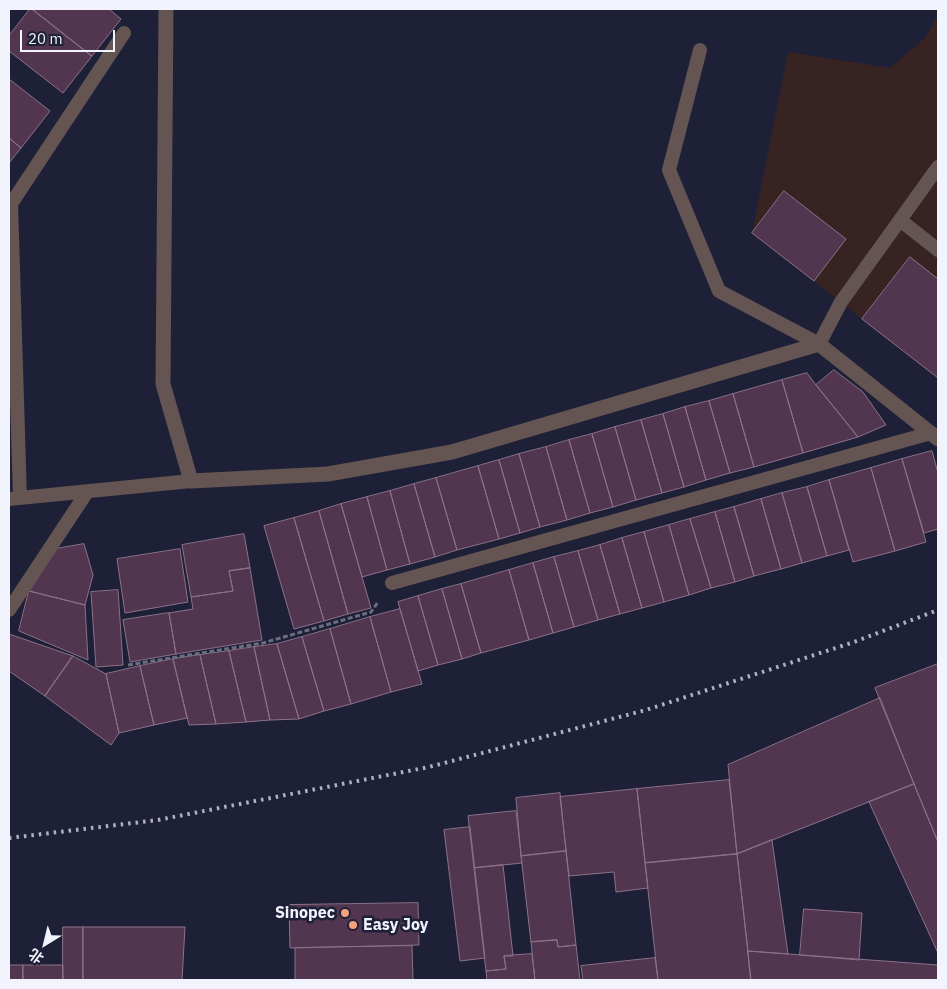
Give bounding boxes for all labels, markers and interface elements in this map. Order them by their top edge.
scale bar [22,20,118,52]
text: 20 m [28,29,63,48]
place label: Sinopec [275,903,335,923]
marker: Sinopec [339,907,351,919]
place label: Easy Joy [363,915,428,935]
north arrow [20,919,70,969]
marker: Easy Joy [347,919,359,931]
text: 北 [25,945,47,968]

